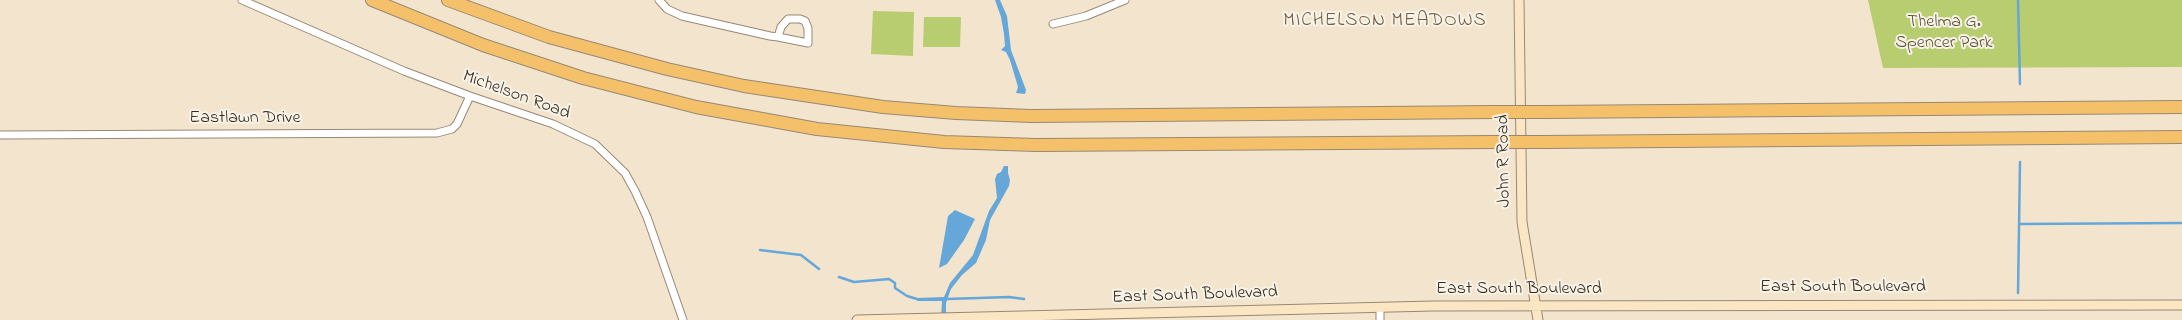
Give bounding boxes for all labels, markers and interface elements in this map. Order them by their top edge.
district label: MICHELSON MEADOWS [1283,11,1487,33]
park label: Thelma G. Spencer Park [1896,12,1992,54]
street label: Michelson Road [459,67,573,125]
street label: Eastlawn Drive [189,108,301,130]
street label: John R Road [1493,114,1517,208]
street label: East South Boulevard [1760,277,1926,299]
street label: East South Boulevard [1436,279,1602,301]
street label: East South Boulevard [1112,282,1278,310]

